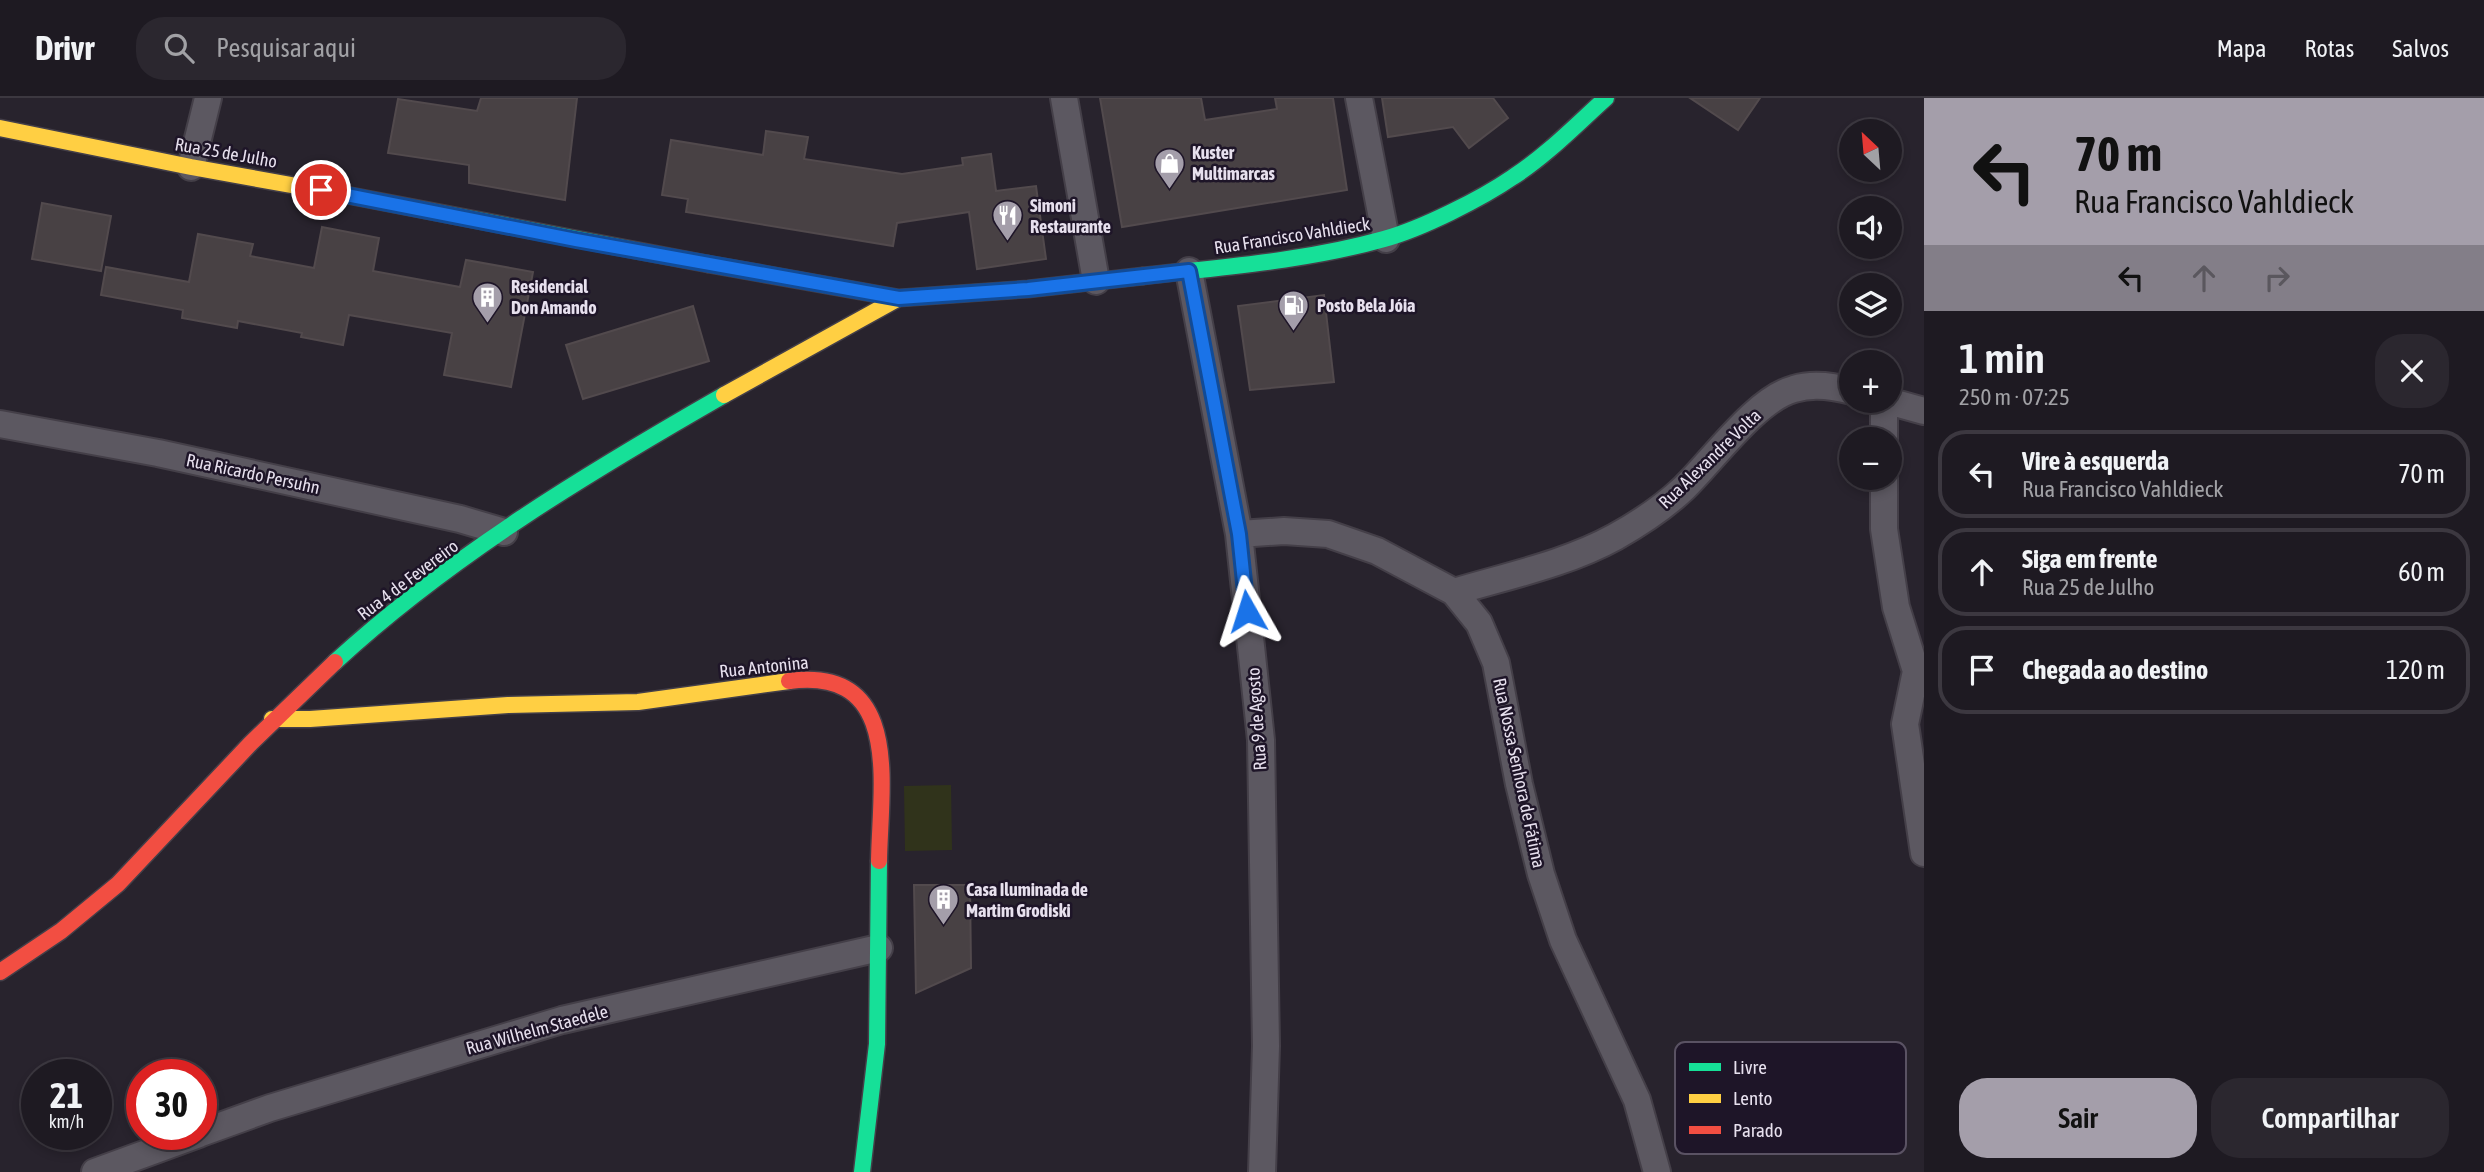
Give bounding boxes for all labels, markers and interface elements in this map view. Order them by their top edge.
search box [136,17,626,80]
text: Drivr [35,29,94,67]
icon: search [160,29,198,67]
text: Pesquisar aqui [216,33,356,63]
text: Mapa [2217,35,2266,62]
text: Rotas [2304,35,2354,62]
text: Salvos [2392,35,2449,62]
north arrow [1839,119,1902,182]
map controls [1839,119,1902,490]
text: 70 m [2074,125,2162,181]
icon: left [1959,126,2050,217]
street label: Rua 25 de Julho [173,133,279,172]
place label: Kuster Multimarcas [1192,142,1276,184]
shop icon: Kuster Multimarcas [1152,146,1186,190]
pin [291,160,351,220]
icon: arrive [302,171,340,209]
text: Rua Francisco Vahldieck [2074,183,2354,220]
place label: Simoni Restaurante [1030,195,1111,237]
button: sound [1839,196,1902,259]
restaurant icon: Simoni Restaurante [990,199,1024,243]
street label: Rua Francisco Vahldieck [1212,213,1371,258]
icon: left [2112,259,2150,297]
icon: ahead [2185,259,2223,297]
icon: right [2258,259,2296,297]
button: layers [1839,273,1902,336]
place label: Residencial Don Amando [511,276,597,318]
building icon: Residencial Don Amando [471,280,505,324]
fuel station icon: Posto Bela Jóia [1277,289,1311,333]
place label: Posto Bela Jóia [1317,295,1415,316]
text: 1 min [1959,334,2045,382]
button: close [2375,334,2449,408]
button: + [1839,350,1902,413]
text: 250 m · 07:25 [1959,384,2070,410]
street label: Rua Alexandre Volta [1654,405,1765,513]
button: − [1839,427,1902,490]
text: Vire à esquerda [2022,446,2169,476]
street label: Rua Ricardo Persuhn [184,449,322,498]
icon: left [1963,455,2001,493]
text: 70 m [2398,459,2445,489]
text: Rua Francisco Vahldieck [2022,476,2223,502]
street label: Rua 4 de Fevereiro [353,535,462,624]
text: Siga em frente [2022,544,2158,574]
icon: ahead [1963,553,2001,591]
text: 60 m [2398,557,2445,587]
position arrow [1210,574,1284,648]
text: Rua 25 de Julho [2022,574,2154,600]
street label: Rua Antonina [718,651,810,682]
icon: arrive [1963,651,2001,689]
text: Chegada ao destino [2022,655,2208,685]
text: 120 m [2386,655,2445,685]
street label: Rua 9 de Agosto [1242,667,1271,771]
street label: Rua Nossa Senhora de Fátima [1489,676,1550,870]
place label: Casa Iluminada de Martim Grodiski [966,879,1088,921]
building icon: Casa Iluminada de Martim Grodiski [926,883,960,927]
street label: Rua Wilhelm Staedele [464,1000,610,1059]
legend [1675,1042,1906,1154]
text: Livre [1733,1056,1767,1078]
speed limit sign: 30 [126,1059,217,1150]
text: 21 [50,1075,83,1115]
button: Sair [1959,1078,2197,1158]
button: Compartilhar [2211,1078,2449,1158]
text: Lento [1733,1087,1772,1109]
text: km/h [49,1111,84,1132]
text: Parado [1733,1119,1783,1141]

